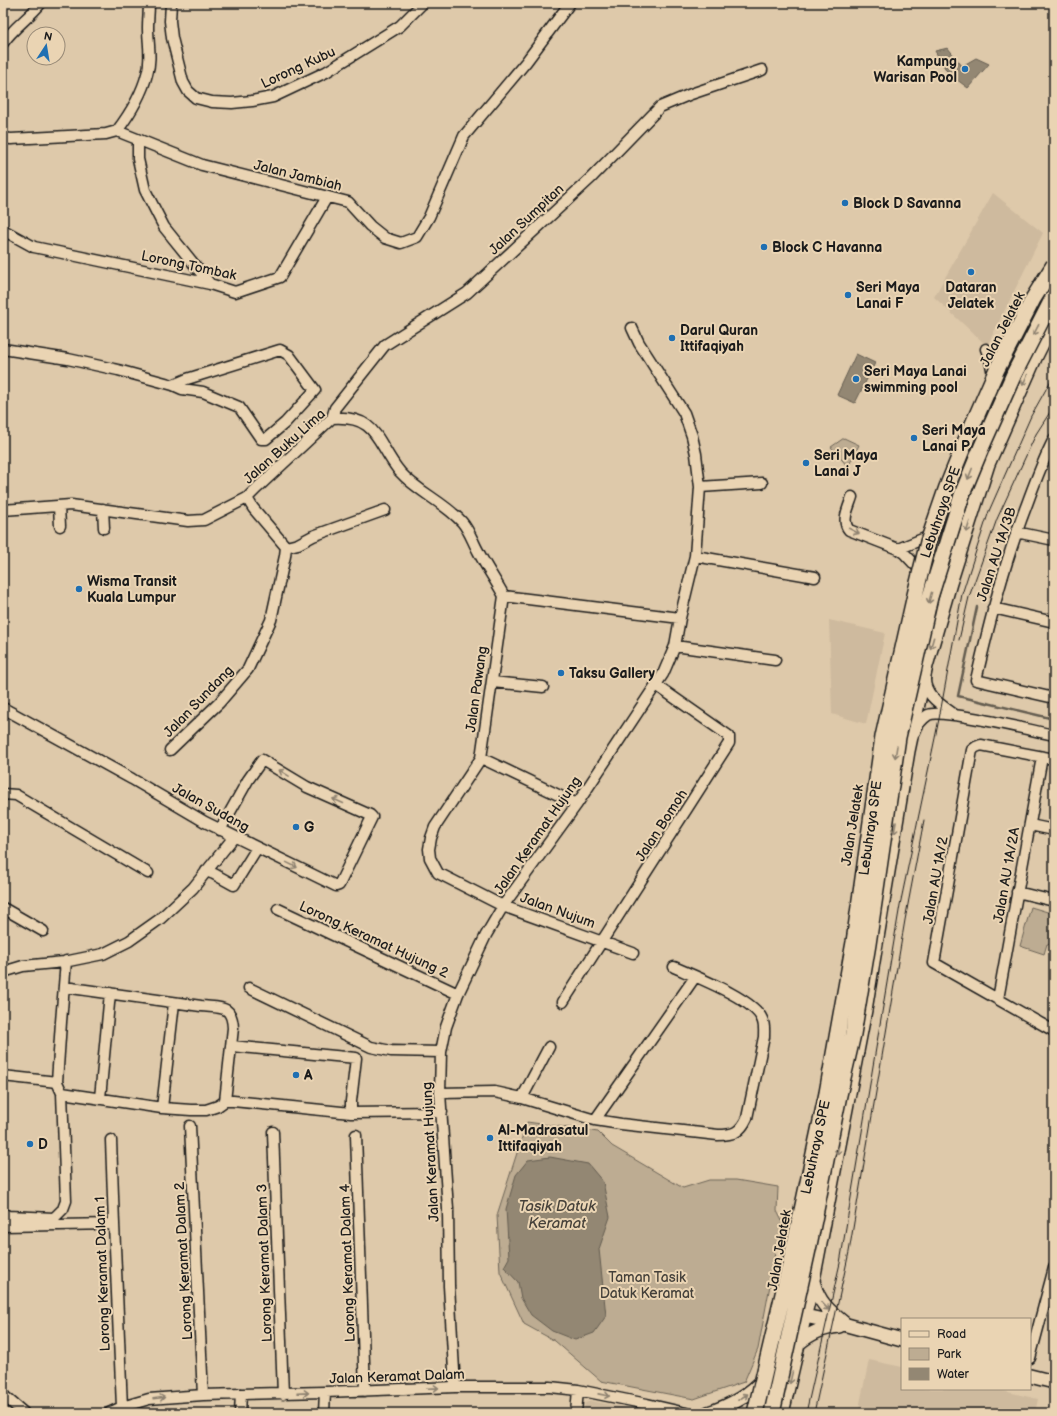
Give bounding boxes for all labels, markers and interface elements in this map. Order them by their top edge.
north arrow [26,26,66,66]
text: N [43,29,53,44]
street label: Lorong Kubu [258,43,338,92]
place label: Kampung Warisan Pool [874,53,957,86]
marker: Kampung Warisan Pool [960,64,970,74]
street label: Jalan Jambiah [252,156,344,195]
street label: Jalan Sumpitan [485,180,567,258]
place label: Block D Savanna [853,195,961,212]
marker: Block D Savanna [840,198,850,208]
place label: Block C Havanna [772,239,882,256]
marker: Block C Havanna [759,242,769,252]
street label: Lorong Tombak [140,247,238,284]
marker: Dataran Jelatek [966,267,976,277]
place label: Seri Maya Lanai F [856,279,920,312]
place label: Dataran Jelatek [945,279,997,312]
street label: Jalan Jelatek [976,289,1029,370]
marker: Seri Maya Lanai F [843,290,853,300]
place label: Darul Quran Ittifaqiyah [680,322,758,355]
one-way arrow [1031,324,1039,336]
marker: Darul Quran Ittifaqiyah [667,333,677,343]
place label: Seri Maya Lanai swimming pool [864,363,967,396]
marker: Seri Maya Lanai swimming pool [851,374,861,384]
one-way arrow [1021,374,1028,386]
street label: Jalan Buku Lima [240,405,329,488]
place label: Seri Maya Lanai P [922,422,986,455]
marker: Seri Maya Lanai P [909,433,919,443]
place label: Seri Maya Lanai J [814,447,878,480]
marker: Seri Maya Lanai J [801,458,811,468]
street label: Lebuhraya SPE [917,464,964,560]
one-way arrow [966,467,974,479]
street label: Jalan AU 1A/3B [973,504,1020,604]
one-way arrow [964,521,971,534]
one-way arrow [847,528,859,535]
place label: Wisma Transit Kuala Lumpur [87,573,177,606]
marker: Wisma Transit Kuala Lumpur [74,584,84,594]
one-way arrow [926,591,933,604]
one-way arrow [928,637,935,650]
street label: Jalan Pawang [462,645,491,733]
street label: Jalan Sundang [160,662,237,741]
place label: Taksu Gallery [569,665,656,682]
marker: Taksu Gallery [556,668,566,678]
one-way arrow [892,745,900,758]
one-way arrow [278,769,290,777]
street label: Jalan Keramat Hujung [490,773,585,898]
street label: Jalan Sudang [169,779,252,836]
street label: Lebuhraya SPE [855,779,886,877]
street label: Jalan Jelatek [838,783,867,867]
street label: Jalan Bomoh [632,786,691,864]
one-way arrow [332,797,344,804]
place label: G [304,819,314,836]
one-way arrow [891,821,899,834]
marker: G [291,822,301,832]
street label: Jalan AU 1A/2A [990,825,1023,924]
street label: Jalan AU 1A/2 [919,834,952,925]
one-way arrow [286,862,298,869]
street label: Jalan Nujum [518,889,598,932]
street label: Lorong Keramat Hujung 2 [296,897,452,982]
place label: A [303,1067,313,1084]
marker: A [291,1070,301,1080]
street label: Jalan Keramat Hujung [418,1082,443,1222]
street label: Lebuhraya SPE [797,1098,834,1196]
place label: Al-Madrasatul Ittifaqiyah [497,1122,588,1155]
marker: Al-Madrasatul Ittifaqiyah [485,1133,495,1143]
place label: D [38,1136,48,1153]
marker: D [25,1139,35,1149]
one-way arrow [834,1142,842,1155]
street label: Lorong Keramat Dalam 2 [171,1181,196,1340]
street label: Lorong Keramat Dalam 4 [336,1183,359,1342]
street label: Lorong Keramat Dalam 3 [253,1184,276,1342]
street label: Lorong Keramat Dalam 1 [91,1196,114,1352]
water label: Tasik Datuk Keramat [518,1197,596,1233]
street label: Jalan Jelatek [764,1208,795,1292]
park label: Taman Tasik Datuk Keramat [600,1269,695,1302]
one-way arrow [820,1301,830,1311]
legend [901,1318,1031,1390]
text: Road [937,1327,966,1342]
text: Park [937,1347,961,1362]
street label: Jalan Keramat Dalam [329,1366,465,1387]
text: Water [937,1367,969,1382]
one-way arrow [787,1371,794,1384]
one-way arrow [426,1385,439,1392]
one-way arrow [296,1389,309,1397]
one-way arrow [598,1391,611,1399]
one-way arrow [737,1393,748,1401]
one-way arrow [152,1394,165,1402]

